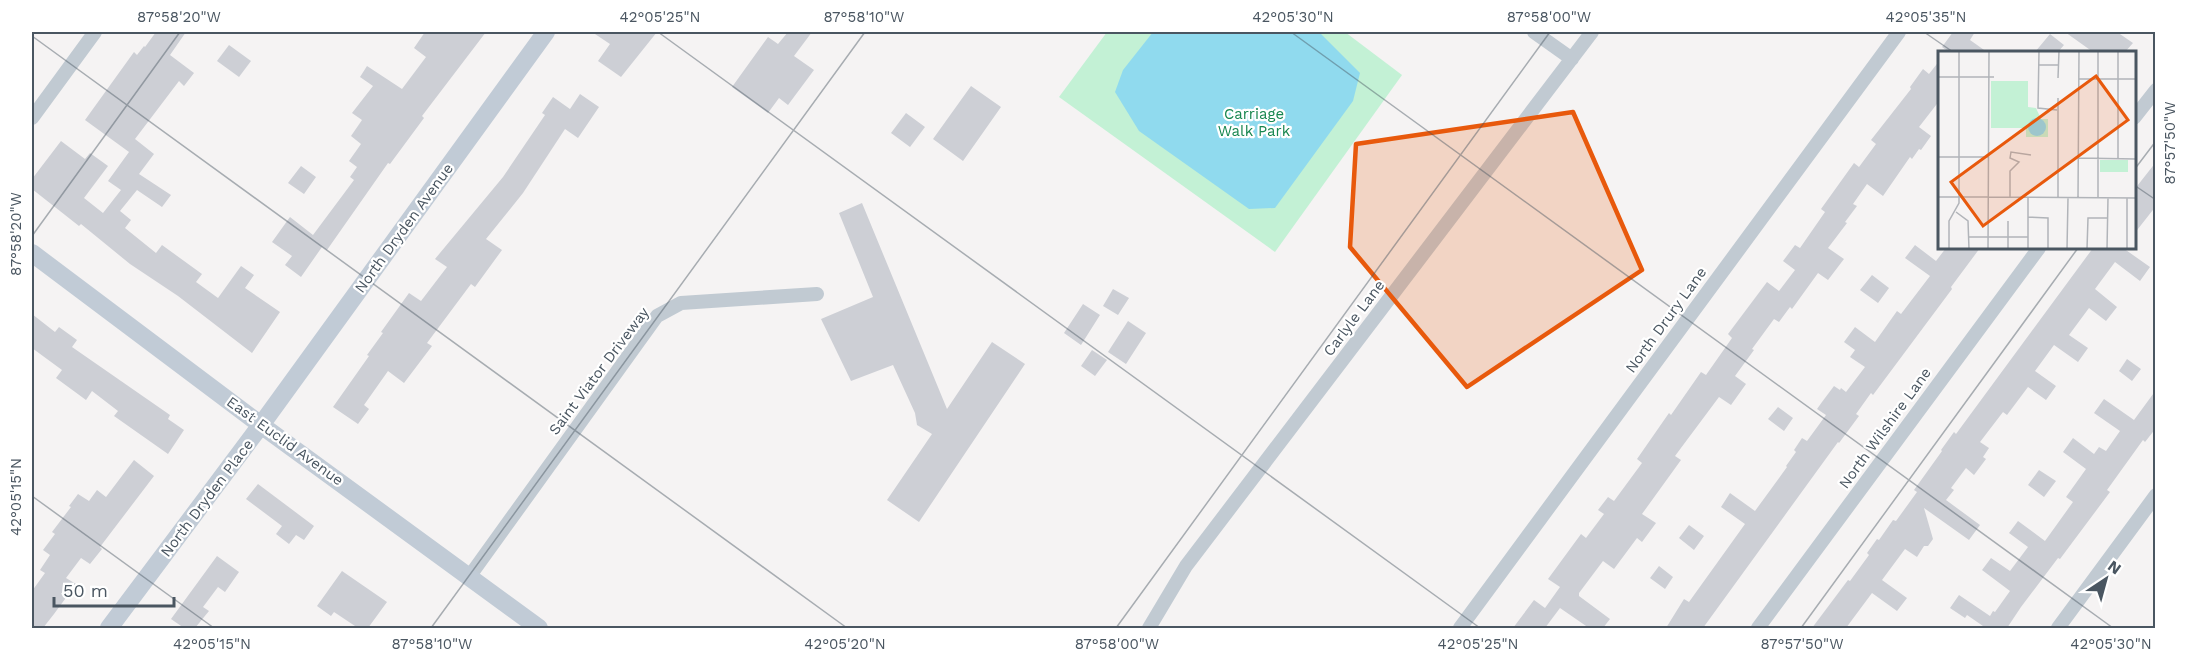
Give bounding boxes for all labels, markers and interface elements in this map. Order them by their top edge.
text: 87°58'20"W [137,8,221,26]
text: 42°05'25"N [620,8,700,26]
text: 87°58'10"W [823,8,905,26]
text: 42°05'30"N [1252,8,1334,26]
text: 87°58'00"W [1507,8,1591,26]
text: 42°05'35"N [1886,8,1966,26]
inset map [1938,51,2136,249]
text: 87°57'50"W [2161,101,2179,185]
park label: Carriage Walk Park [1218,105,1291,140]
street label: North Dryden Avenue [351,160,457,296]
text: 87°58'20"W [7,192,25,276]
street label: North Drury Lane [1622,264,1710,376]
street label: Carlyle Lane [1320,276,1388,360]
street label: Saint Viator Driveway [545,303,653,438]
street label: North Wilshire Lane [1835,364,1935,492]
street label: East Euclid Avenue [223,393,347,489]
street label: North Dryden Place [157,436,257,560]
text: 42°05'15"N [7,458,25,536]
north arrow [2076,549,2136,609]
text: N [2104,556,2125,578]
scale bar [54,570,174,608]
text: 50 m [63,580,108,601]
text: 42°05'15"N [173,635,251,653]
text: 87°58'10"W [391,635,473,653]
text: 42°05'20"N [804,635,886,653]
text: 87°58'00"W [1075,635,1159,653]
text: 42°05'25"N [1438,635,1518,653]
text: 87°57'50"W [1760,635,1844,653]
text: 42°05'30"N [2070,635,2152,653]

